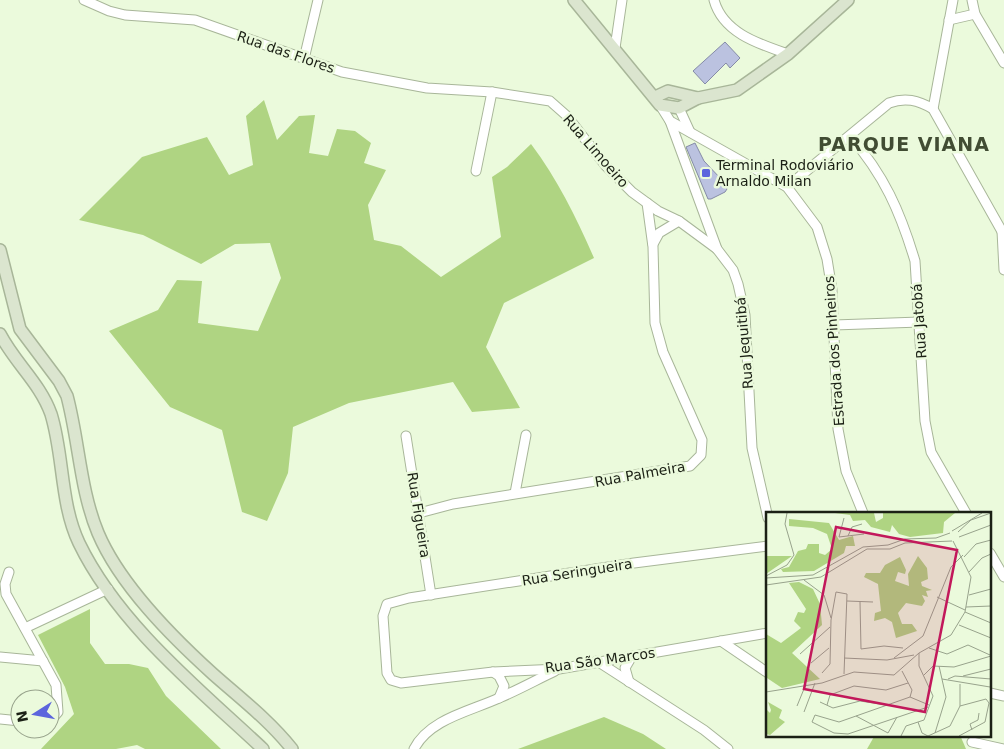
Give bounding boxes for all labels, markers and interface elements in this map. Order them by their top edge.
street label: Rua das Flores [235,28,337,76]
street label: Rua Limoeiro [560,111,632,191]
district label: PARQUE VIANA [818,133,990,155]
place label: Terminal Rodoviário Arnaldo Milan [715,157,854,189]
marker: Terminal Rodoviário Arnaldo Milan [700,167,712,179]
street label: Estrada dos Pinheiros [821,275,847,427]
street label: Rua Jatobá [908,283,930,359]
street label: Rua Jequitibá [732,296,756,390]
street label: Rua Palmeira [593,458,687,490]
street label: Rua Figueira [404,471,434,559]
inset map [766,512,992,736]
street label: Rua Seringueira [521,555,633,589]
street label: Rua São Marcos [544,644,656,676]
north arrow [10,689,60,739]
text: N [13,709,31,724]

